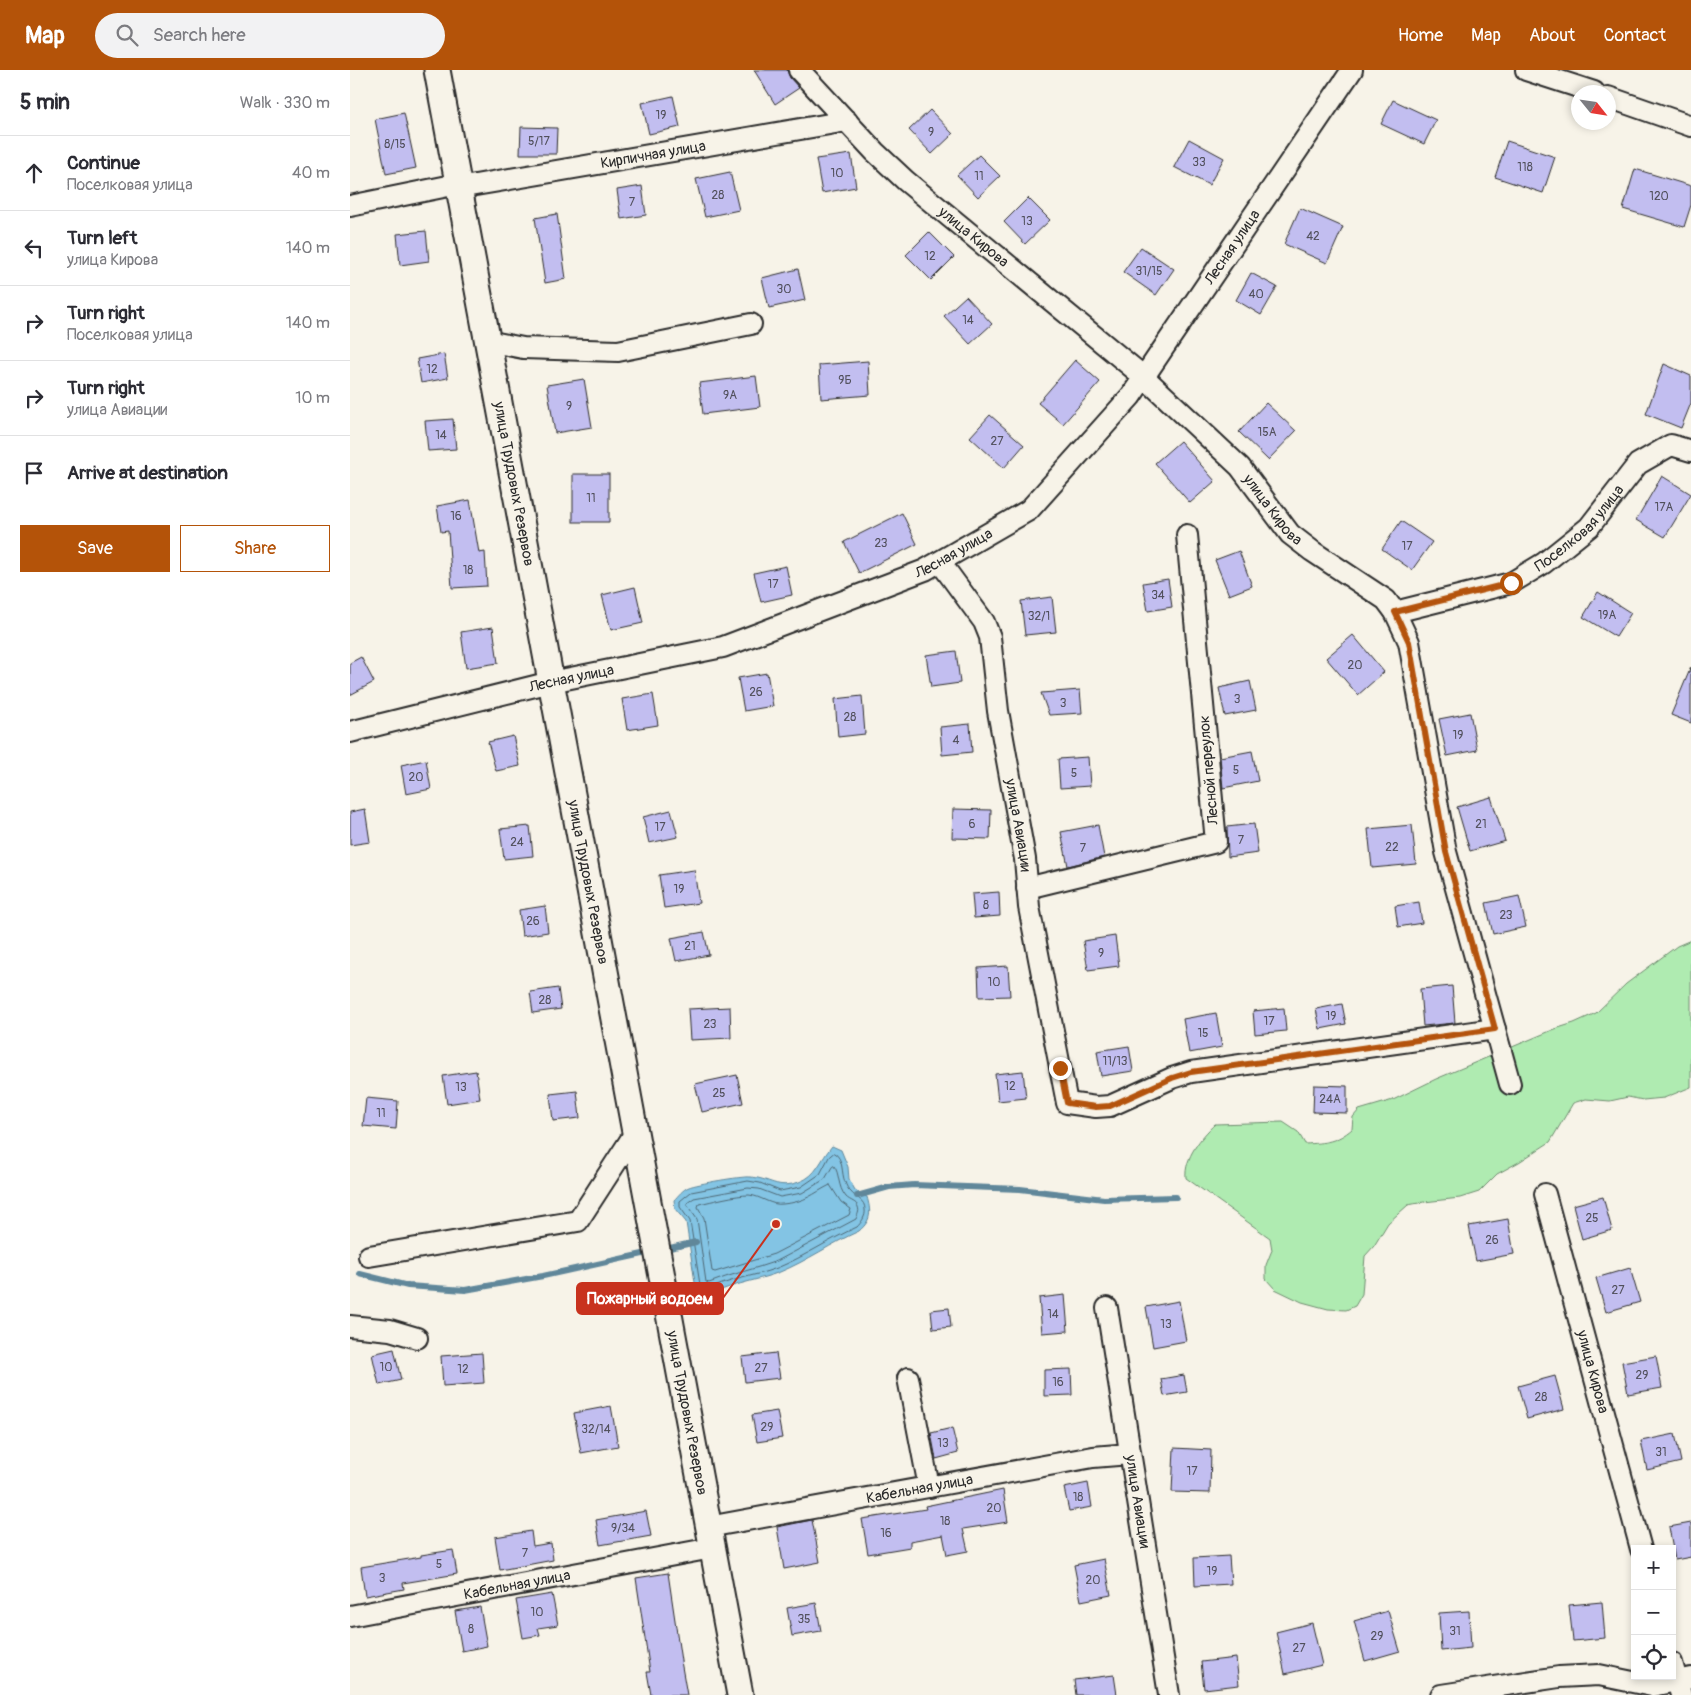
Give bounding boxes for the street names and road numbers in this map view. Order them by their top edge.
street label: Кирпичная улица [599,136,707,173]
street label: улица Кирова [934,202,1013,271]
street label: Лесная улица [1199,206,1264,289]
street label: улица Трудовых Резервов [489,399,539,568]
street label: улица Кирова [1238,469,1306,549]
street label: Поселковая улица [1531,481,1628,576]
street label: Лесная улица [911,524,996,583]
street label: Лесная улица [526,660,616,697]
street label: Лесной переулок [1195,714,1223,826]
street label: улица Авиации [1001,776,1036,873]
street label: улица Трудовых Резервов [564,797,613,966]
street label: улица Кирова [1572,1327,1613,1415]
street label: улица Трудовых Резервов [663,1328,712,1497]
street label: улица Авиации [1121,1453,1155,1550]
street label: Кабельная улица [865,1470,974,1508]
street label: Кабельная улица [462,1565,572,1604]

